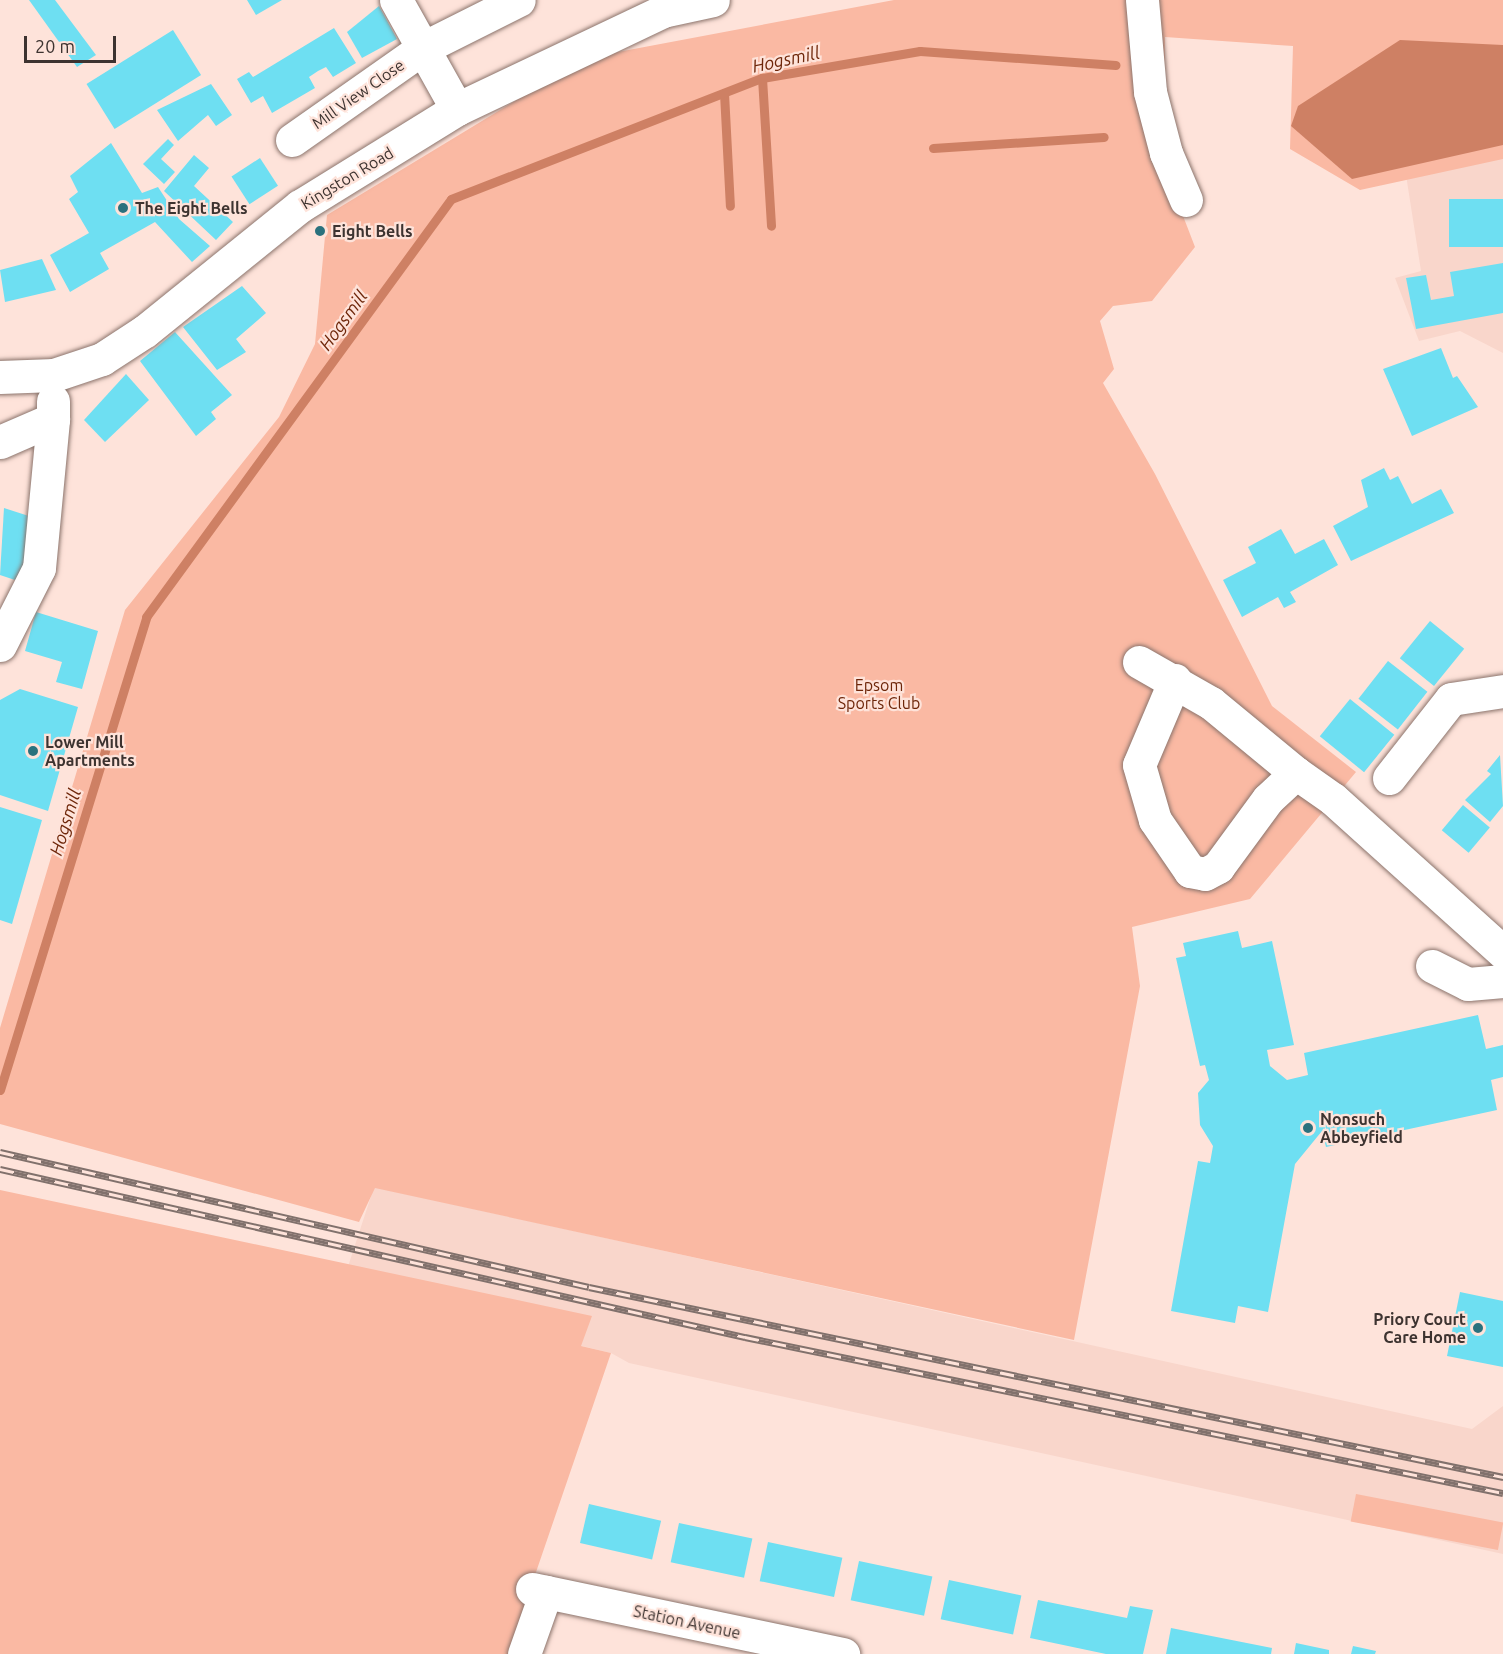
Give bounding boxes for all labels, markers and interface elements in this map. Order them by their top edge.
scale bar [27,24,118,62]
text: 20 m [35,36,75,56]
water label: Hogsmill [750,41,822,77]
street label: Mill View Close [308,55,408,133]
street label: Kingston Road [297,143,397,213]
place label: The Eight Bells [135,198,247,218]
marker: The Eight Bells [116,201,130,215]
place label: Eight Bells [332,221,413,241]
marker: Eight Bells [313,224,327,238]
water label: Hogsmill [314,286,372,354]
park label: Epsom Sports Club [838,675,920,713]
place label: Lower Mill Apartments [45,732,135,770]
marker: Lower Mill Apartments [26,744,40,758]
water label: Hogsmill [45,786,85,858]
place label: Nonsuch Abbeyfield [1320,1109,1403,1147]
marker: Nonsuch Abbeyfield [1301,1121,1315,1135]
place label: Priory Court Care Home [1373,1309,1466,1347]
marker: Priory Court Care Home [1471,1321,1485,1335]
street label: Station Avenue [632,1601,742,1643]

